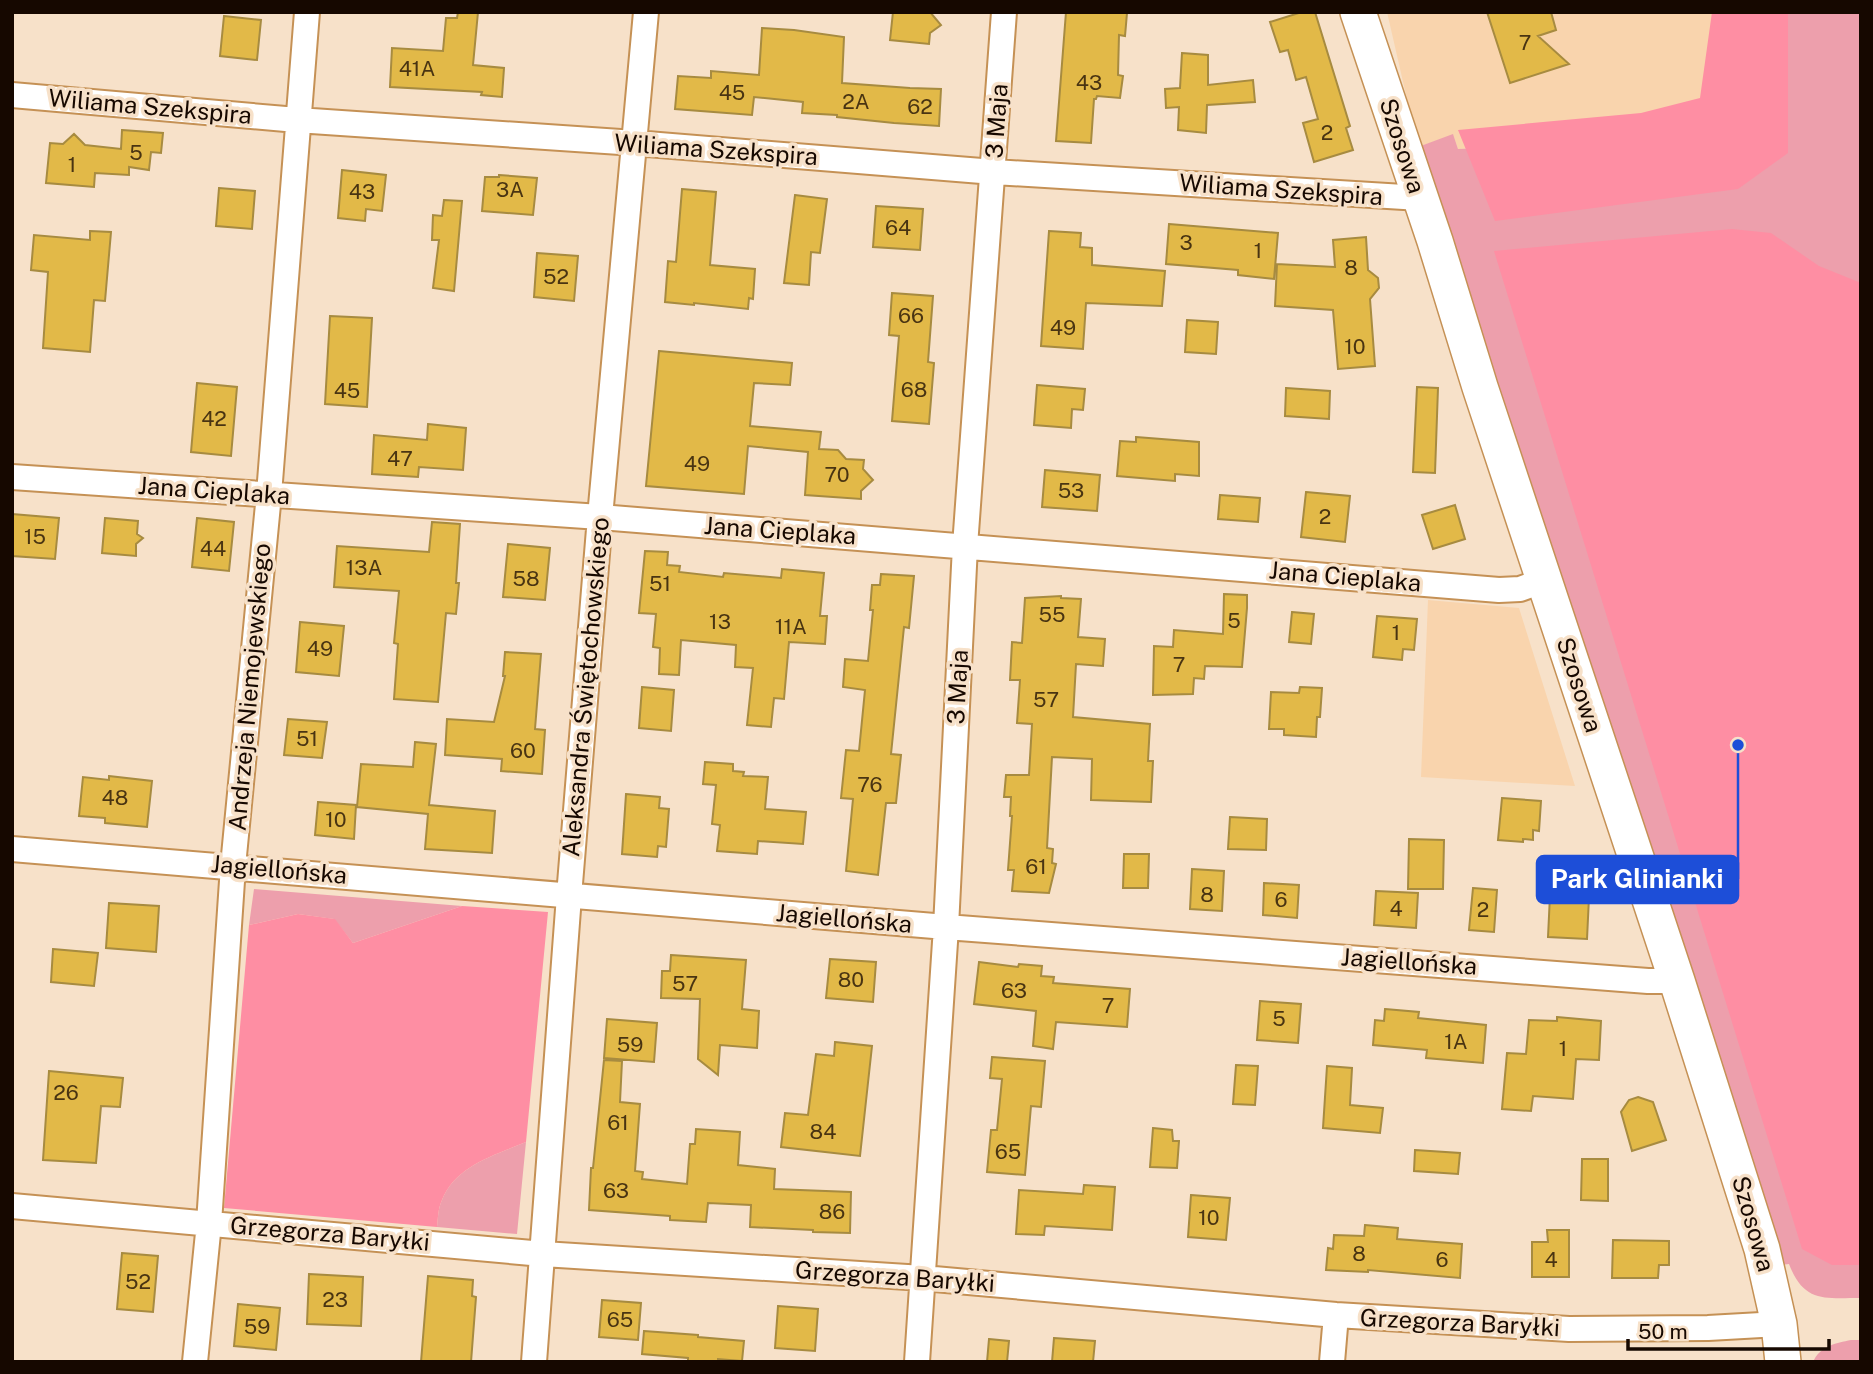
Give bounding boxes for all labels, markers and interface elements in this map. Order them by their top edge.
house number: 7 [1519,30,1531,55]
house number: 41A [399,56,435,81]
house number: 43 [1076,70,1102,95]
house number: 45 [719,80,745,105]
street label: Wiliama Szekspira [47,83,253,129]
street label: 3 Maja [979,83,1013,159]
house number: 2A [842,89,870,114]
house number: 62 [907,94,933,119]
street label: Szosowa [1374,95,1431,197]
house number: 2 [1321,120,1333,145]
street label: Wiliama Szekspira [613,128,819,170]
house number: 5 [129,140,143,165]
house number: 1 [68,152,76,177]
street label: Wiliama Szekspira [1178,168,1384,210]
house number: 3A [496,177,524,202]
house number: 43 [349,179,375,204]
house number: 64 [885,215,911,240]
house number: 3 [1179,230,1193,255]
house number: 1 [1254,238,1262,263]
house number: 8 [1344,255,1358,280]
house number: 52 [543,264,569,289]
house number: 66 [898,303,924,328]
house number: 49 [1050,315,1076,340]
house number: 10 [1344,334,1366,359]
house number: 68 [901,377,927,402]
house number: 45 [334,378,360,403]
house number: 42 [201,406,227,431]
house number: 47 [387,446,413,471]
house number: 49 [684,451,710,476]
house number: 70 [824,462,850,487]
street label: Jana Cieplaka [137,471,291,509]
house number: 53 [1058,478,1084,503]
house number: 2 [1319,504,1331,529]
street label: Jana Cieplaka [703,511,857,549]
street label: Aleksandra Świętochowskiego [556,516,614,858]
house number: 15 [24,524,46,549]
house number: 44 [200,536,226,561]
street label: Andrzeja Niemojewskiego [222,542,276,832]
house number: 13A [346,555,382,580]
street label: Jana Cieplaka [1268,555,1422,597]
house number: 58 [512,566,540,591]
house number: 51 [649,571,671,596]
house number: 55 [1039,602,1065,627]
house number: 5 [1227,608,1241,633]
house number: 13 [709,609,731,634]
house number: 11A [775,614,807,639]
house number: 1 [1392,620,1400,645]
street label: Szosowa [1551,634,1608,736]
house number: 49 [307,636,333,661]
street label: 3 Maja [941,649,973,725]
house number: 7 [1173,652,1185,677]
house number: 57 [1033,687,1059,712]
house number: 51 [296,726,318,751]
house number: 60 [510,738,536,763]
house number: 76 [857,772,883,797]
house number: 48 [102,785,128,810]
house number: 10 [325,807,347,832]
street label: Jagiellońska [210,849,348,889]
house number: 61 [1025,854,1047,879]
callout: Park Glinianki [1537,856,1738,903]
text: Park Glinianki [1551,863,1723,894]
house number: 8 [1200,882,1214,907]
house number: 6 [1274,887,1288,912]
house number: 4 [1389,896,1403,921]
house number: 2 [1477,897,1489,922]
street label: Jagiellońska [775,898,913,938]
street label: Jagiellońska [1340,942,1478,980]
house number: 80 [838,967,864,992]
house number: 57 [672,971,698,996]
house number: 63 [1001,978,1027,1003]
house number: 7 [1102,993,1114,1018]
house number: 5 [1272,1006,1286,1031]
house number: 1A [1444,1029,1468,1054]
house number: 59 [617,1032,643,1057]
house number: 1 [1559,1036,1567,1061]
house number: 26 [53,1080,79,1105]
house number: 61 [607,1110,629,1135]
house number: 84 [810,1119,836,1144]
house number: 65 [995,1139,1021,1164]
street label: Szosowa [1727,1173,1781,1275]
house number: 63 [603,1178,629,1203]
house number: 86 [819,1199,845,1224]
house number: 10 [1198,1205,1220,1230]
street label: Grzegorza Baryłki [229,1210,431,1256]
house number: 8 [1352,1241,1366,1266]
house number: 6 [1435,1247,1449,1272]
house number: 4 [1544,1247,1558,1272]
street label: Grzegorza Baryłki [794,1255,996,1297]
house number: 52 [125,1269,151,1294]
house number: 23 [322,1287,348,1312]
street label: Grzegorza Baryłki [1359,1303,1561,1341]
house number: 65 [607,1307,633,1332]
scale bar [1628,1308,1829,1352]
house number: 59 [244,1314,270,1339]
text: 50 m [1638,1319,1688,1344]

